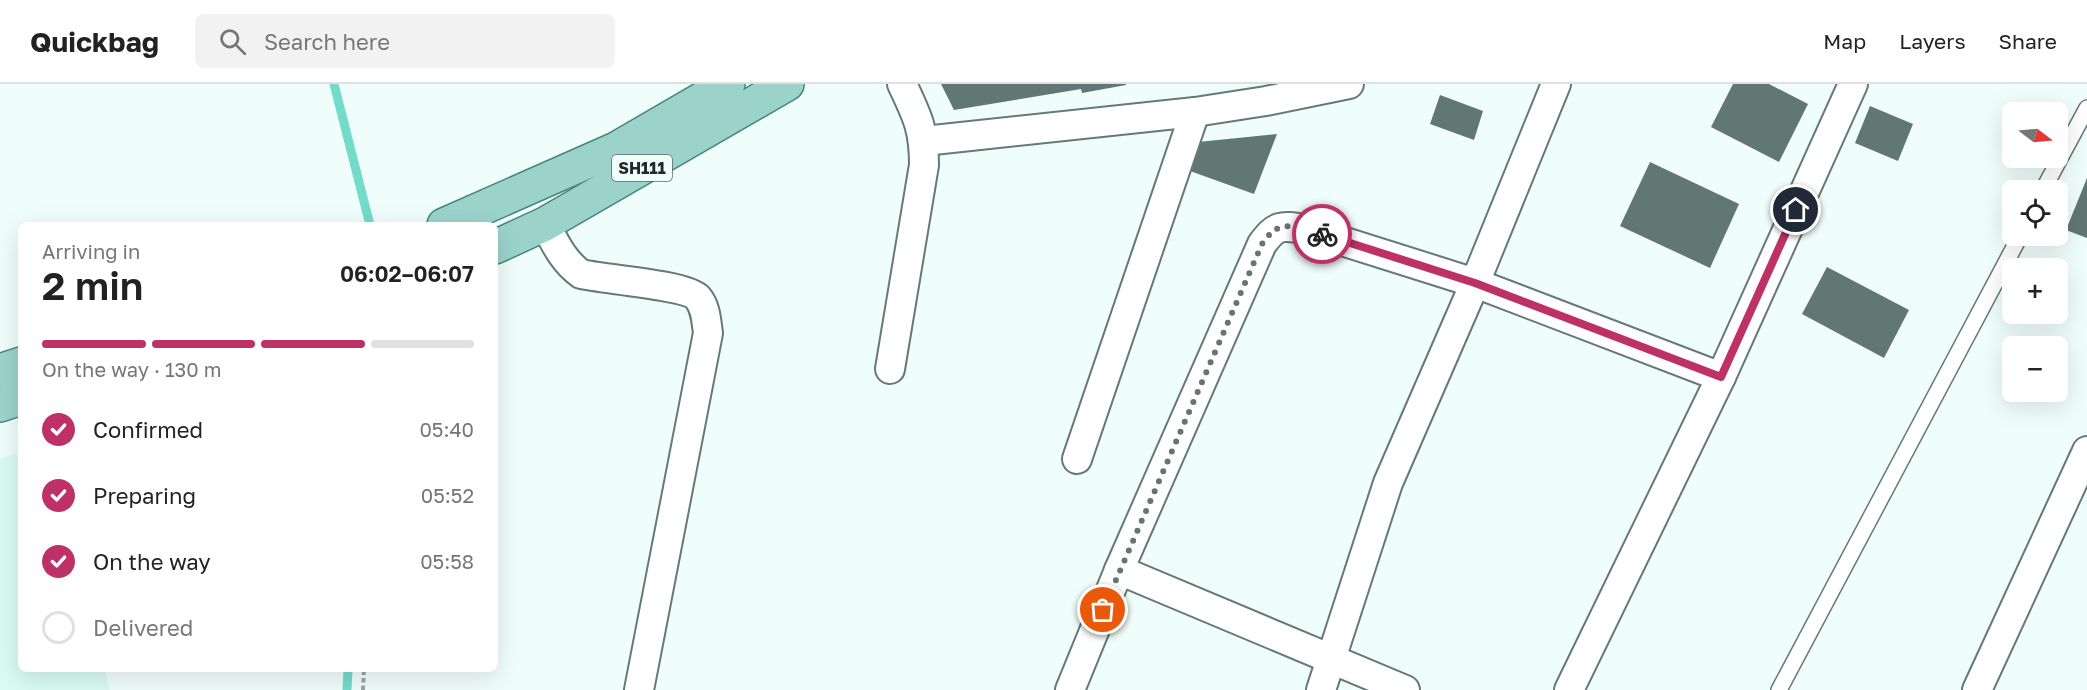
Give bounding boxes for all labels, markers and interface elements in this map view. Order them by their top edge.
search box [195,14,615,68]
text: Quickbag [30,25,159,58]
icon: search [216,25,249,58]
text: Search here [264,28,390,55]
text: Map [1823,28,1866,54]
text: Layers [1899,28,1966,54]
text: Share [1999,28,2057,54]
north arrow [2002,102,2068,168]
map controls [2002,102,2068,402]
road number: SH111 [612,155,672,181]
button: locate [2002,180,2068,246]
pin [1770,184,1821,235]
icon: home [1779,193,1812,226]
courier [1292,204,1352,264]
icon: bike [1306,218,1339,251]
text: Arriving in [42,239,140,263]
button: + [2002,258,2068,324]
text: 06:02–06:07 [340,260,474,287]
text: 2 min [42,262,143,309]
button: − [2002,336,2068,402]
text: On the way · 130 m [42,357,221,381]
icon: check [42,413,75,446]
text: Confirmed [93,416,203,443]
text: 05:40 [419,417,474,441]
icon: check [42,479,75,512]
text: Preparing [93,482,196,509]
text: 05:52 [421,483,474,507]
icon: check [42,545,75,578]
text: On the way [93,548,211,575]
text: 05:58 [420,549,474,573]
pin [1077,584,1128,635]
icon: bag [1086,593,1119,626]
text: Delivered [93,614,193,641]

